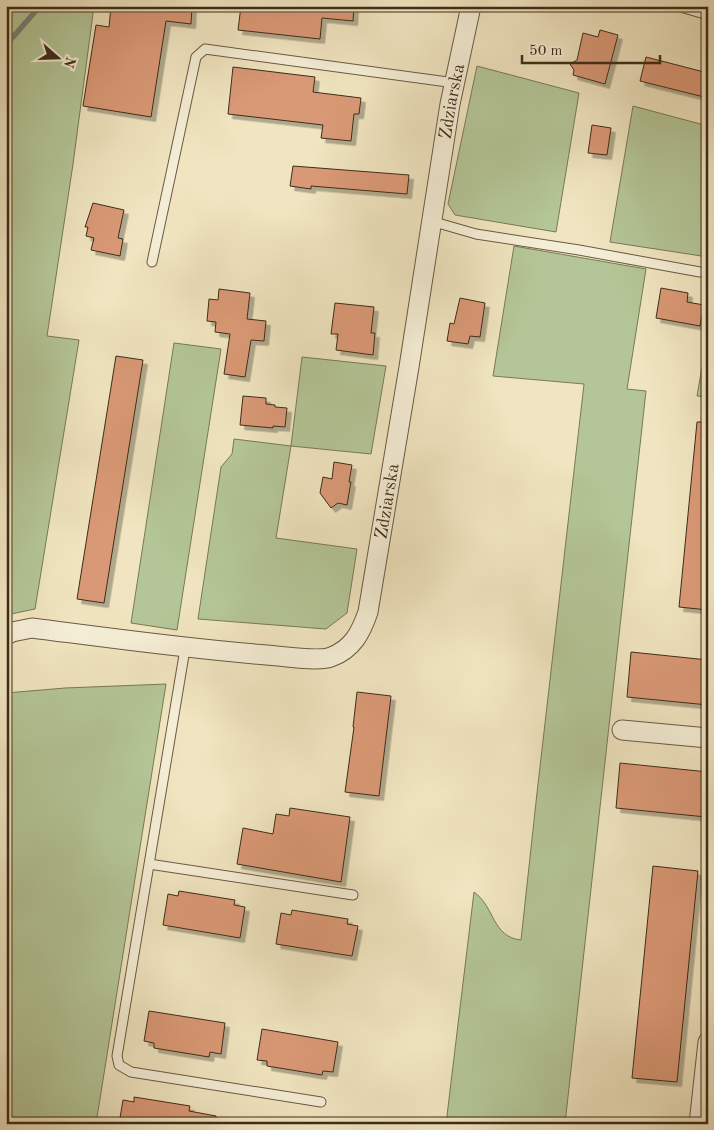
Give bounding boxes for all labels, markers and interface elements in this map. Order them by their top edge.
north arrow [32,32,82,82]
scale bar [522,32,659,64]
text: 50 m [529,44,563,59]
text: N [61,55,78,70]
street label: Zdziarska [437,62,468,140]
street label: Zdziarska [372,462,403,540]

